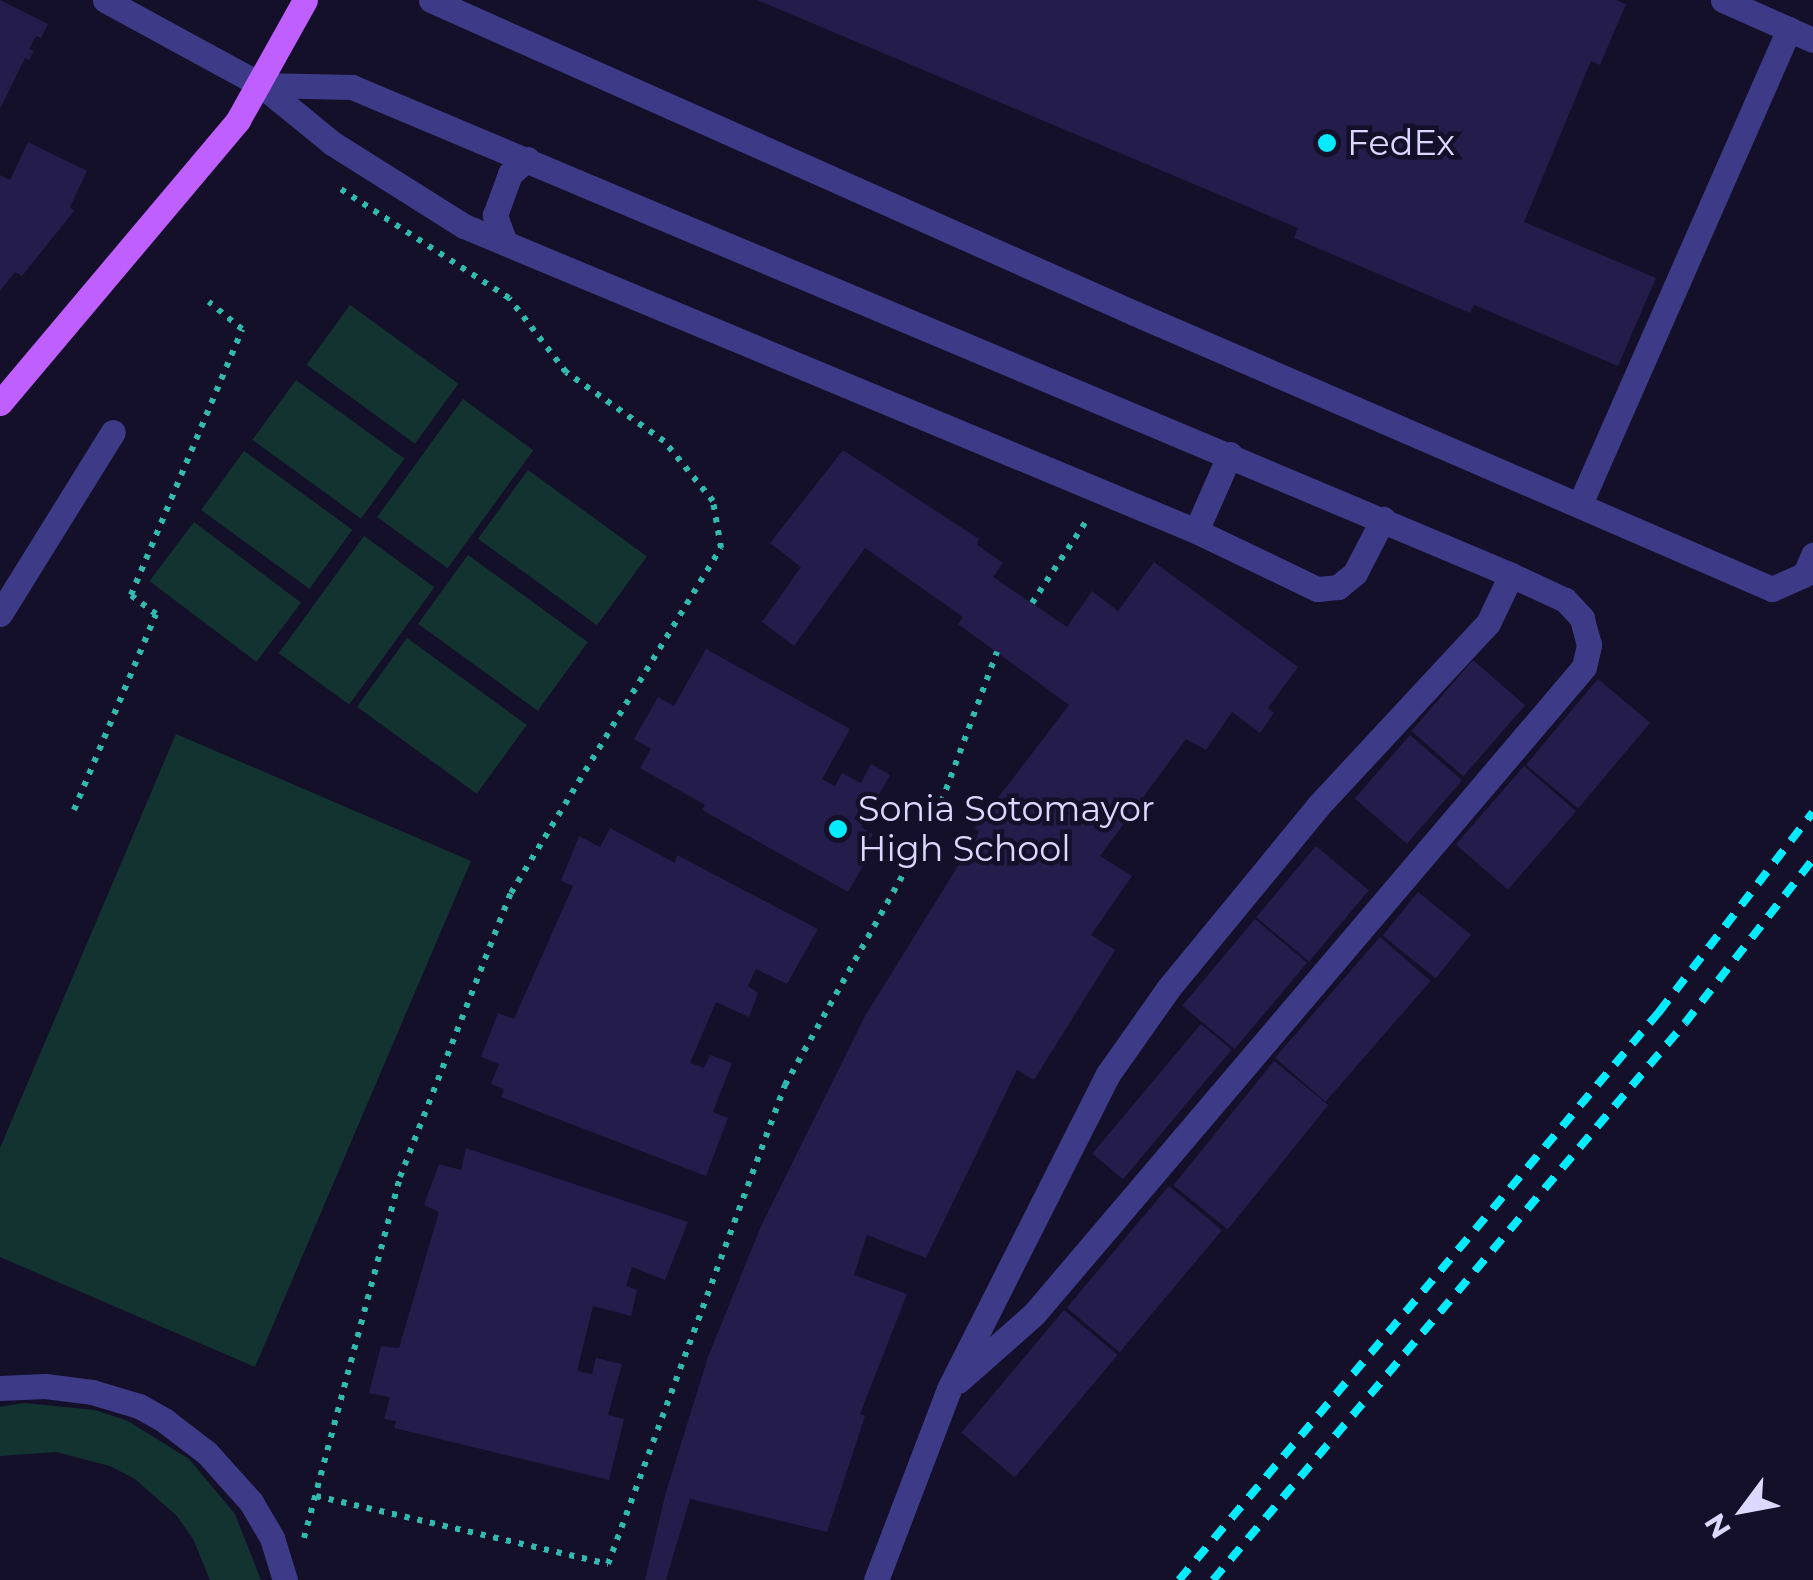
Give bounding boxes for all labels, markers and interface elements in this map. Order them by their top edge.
place label: FedEx [1347,122,1455,164]
marker: FedEx [1316,132,1338,154]
place label: Sonia Sotomayor High School [858,788,1155,870]
marker: Sonia Sotomayor High School [827,818,849,840]
north arrow [1693,1460,1793,1560]
text: N [1697,1507,1738,1544]

